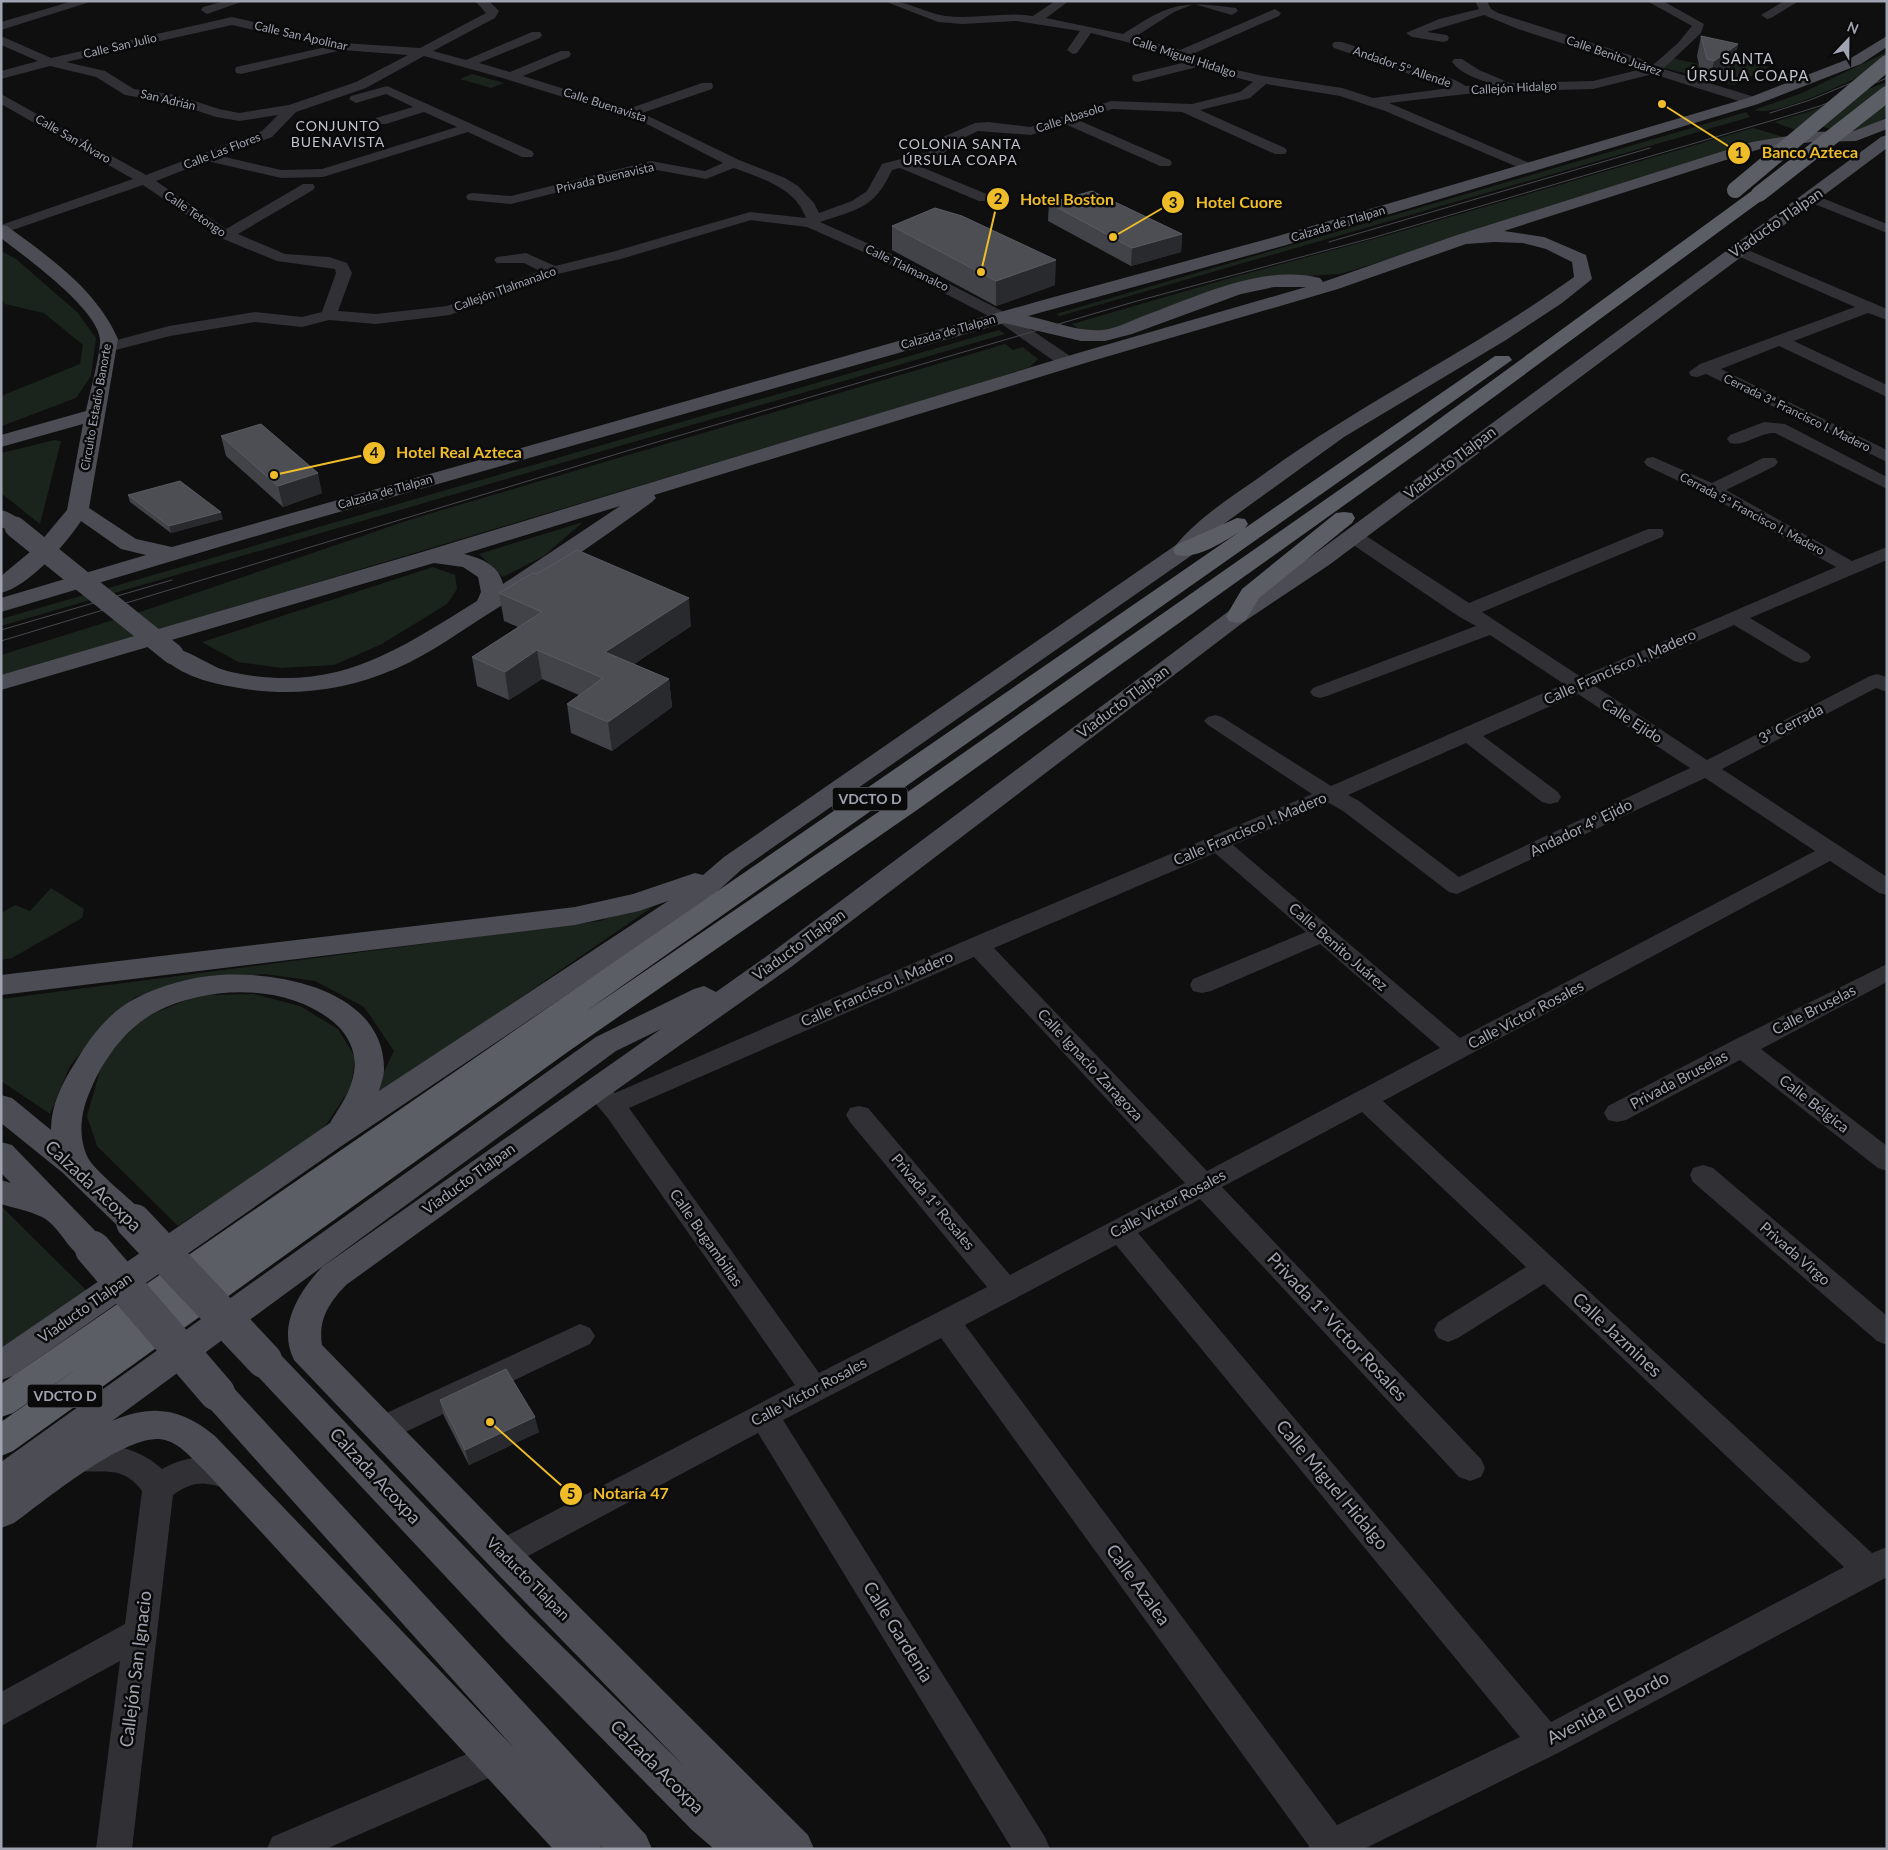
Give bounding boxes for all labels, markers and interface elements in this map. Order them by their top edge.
north arrow [1823,15,1873,65]
street label: Calle San Apolinar [253,17,350,54]
text: N [1845,18,1861,37]
street label: Calle San Julio [82,30,158,61]
street label: Calle Benito Juárez [1565,32,1664,79]
street label: Calle Miguel Hidalgo [1130,33,1238,80]
street label: Andador 5º Allende [1351,43,1453,90]
district label: SANTA ÚRSULA COAPA [1687,49,1809,84]
street label: Callejón Hidalgo [1471,78,1557,97]
street label: Calle Buenavista [562,84,649,125]
street label: San Adrián [139,86,197,113]
street label: Calle Abasolo [1034,99,1106,136]
street label: Calle San Álvaro [33,111,114,166]
district label: CONJUNTO BUENAVISTA [291,117,385,150]
street label: Calle Las Flores [181,129,263,172]
district label: COLONIA SANTA ÚRSULA COAPA [899,135,1021,168]
callout: Banco Azteca [1726,137,1868,168]
text: Banco Azteca [1762,142,1858,161]
text: 1 [1735,143,1743,161]
street label: Privada Buenavista [555,159,655,196]
street label: Viaducto Tlalpan [1725,183,1826,261]
callout: Hotel Boston [985,184,1124,215]
street label: Calle Tetongo [162,187,229,240]
callout: Hotel Cuore [1161,187,1292,218]
text: 2 [994,189,1003,207]
text: Hotel Boston [1020,189,1114,208]
text: Hotel Cuore [1196,192,1283,211]
text: 3 [1169,193,1177,211]
street label: Calzada de Tlalpan [1289,202,1387,245]
street label: Calle Tlalmanalco [863,241,952,294]
street label: Callejón Tlalmanalco [452,263,558,314]
street label: Calzada de Tlalpan [899,311,997,352]
street label: Circuito Estadio Banorte [77,342,114,471]
street label: Cerrada 3ª Francisco I. Madero [1721,370,1873,455]
street label: Viaducto Tlalpan [1400,422,1499,502]
callout: Hotel Real Azteca [361,437,533,468]
text: Hotel Real Azteca [396,442,522,461]
text: 4 [370,443,379,461]
street label: Cerrada 5ª Francisco I. Madero [1677,469,1827,558]
street label: Calzada de Tlalpan [336,471,434,512]
street label: Calle Francisco I. Madero [1541,624,1698,708]
street label: Viaducto Tlalpan [1073,661,1172,741]
street label: Calle Ejido [1599,694,1666,747]
street label: 3ª Cerrada [1755,699,1826,747]
road number: VDCTO D [832,788,908,811]
street label: Calle Francisco I. Madero [1170,788,1329,869]
street label: Andador 4º Ejido [1526,795,1635,860]
street label: Calle Benito Juárez [1286,899,1392,994]
street label: Viaducto Tlalpan [749,905,848,984]
street label: Calle Francisco I. Madero [798,946,955,1030]
street label: Calle Víctor Rosales [1465,976,1586,1052]
street label: Calle Bruselas [1769,980,1858,1038]
street label: Calle Ignacio Zaragoza [1034,1005,1147,1124]
street label: Privada Bruselas [1627,1046,1730,1112]
street label: Calle Bélgica [1776,1070,1853,1136]
street label: Calzada Acoxpa [41,1135,146,1235]
street label: Viaducto Tlalpan [419,1139,518,1218]
street label: Privada 1ª Rosales [888,1150,979,1253]
street label: Calle Víctor Rosales [1107,1165,1228,1241]
street label: Calle Bugambilias [666,1185,747,1290]
street label: Privada Virgo [1757,1218,1835,1289]
street label: Privada 1ª Víctor Rosales [1263,1247,1413,1405]
street label: Viaducto Tlalpan [34,1268,135,1346]
street label: Calle Jazmines [1569,1287,1667,1381]
street label: Calle Víctor Rosales [748,1353,869,1429]
road number: VDCTO D [28,1384,102,1408]
street label: Calle Miguel Hidalgo [1272,1415,1394,1554]
street label: Calzada Acoxpa [326,1423,426,1528]
callout: Notaría 47 [558,1478,679,1509]
text: Notaría 47 [593,1483,669,1502]
text: 5 [567,1484,575,1502]
street label: Viaducto Tlalpan [483,1533,574,1624]
street label: Calle Azalea [1102,1540,1176,1629]
street label: Calle Gardenia [859,1577,939,1686]
street label: Callejón San Ignacio [114,1589,156,1748]
street label: Avenida El Bordo [1543,1666,1672,1749]
street label: Calzada Acoxpa [606,1715,709,1818]

